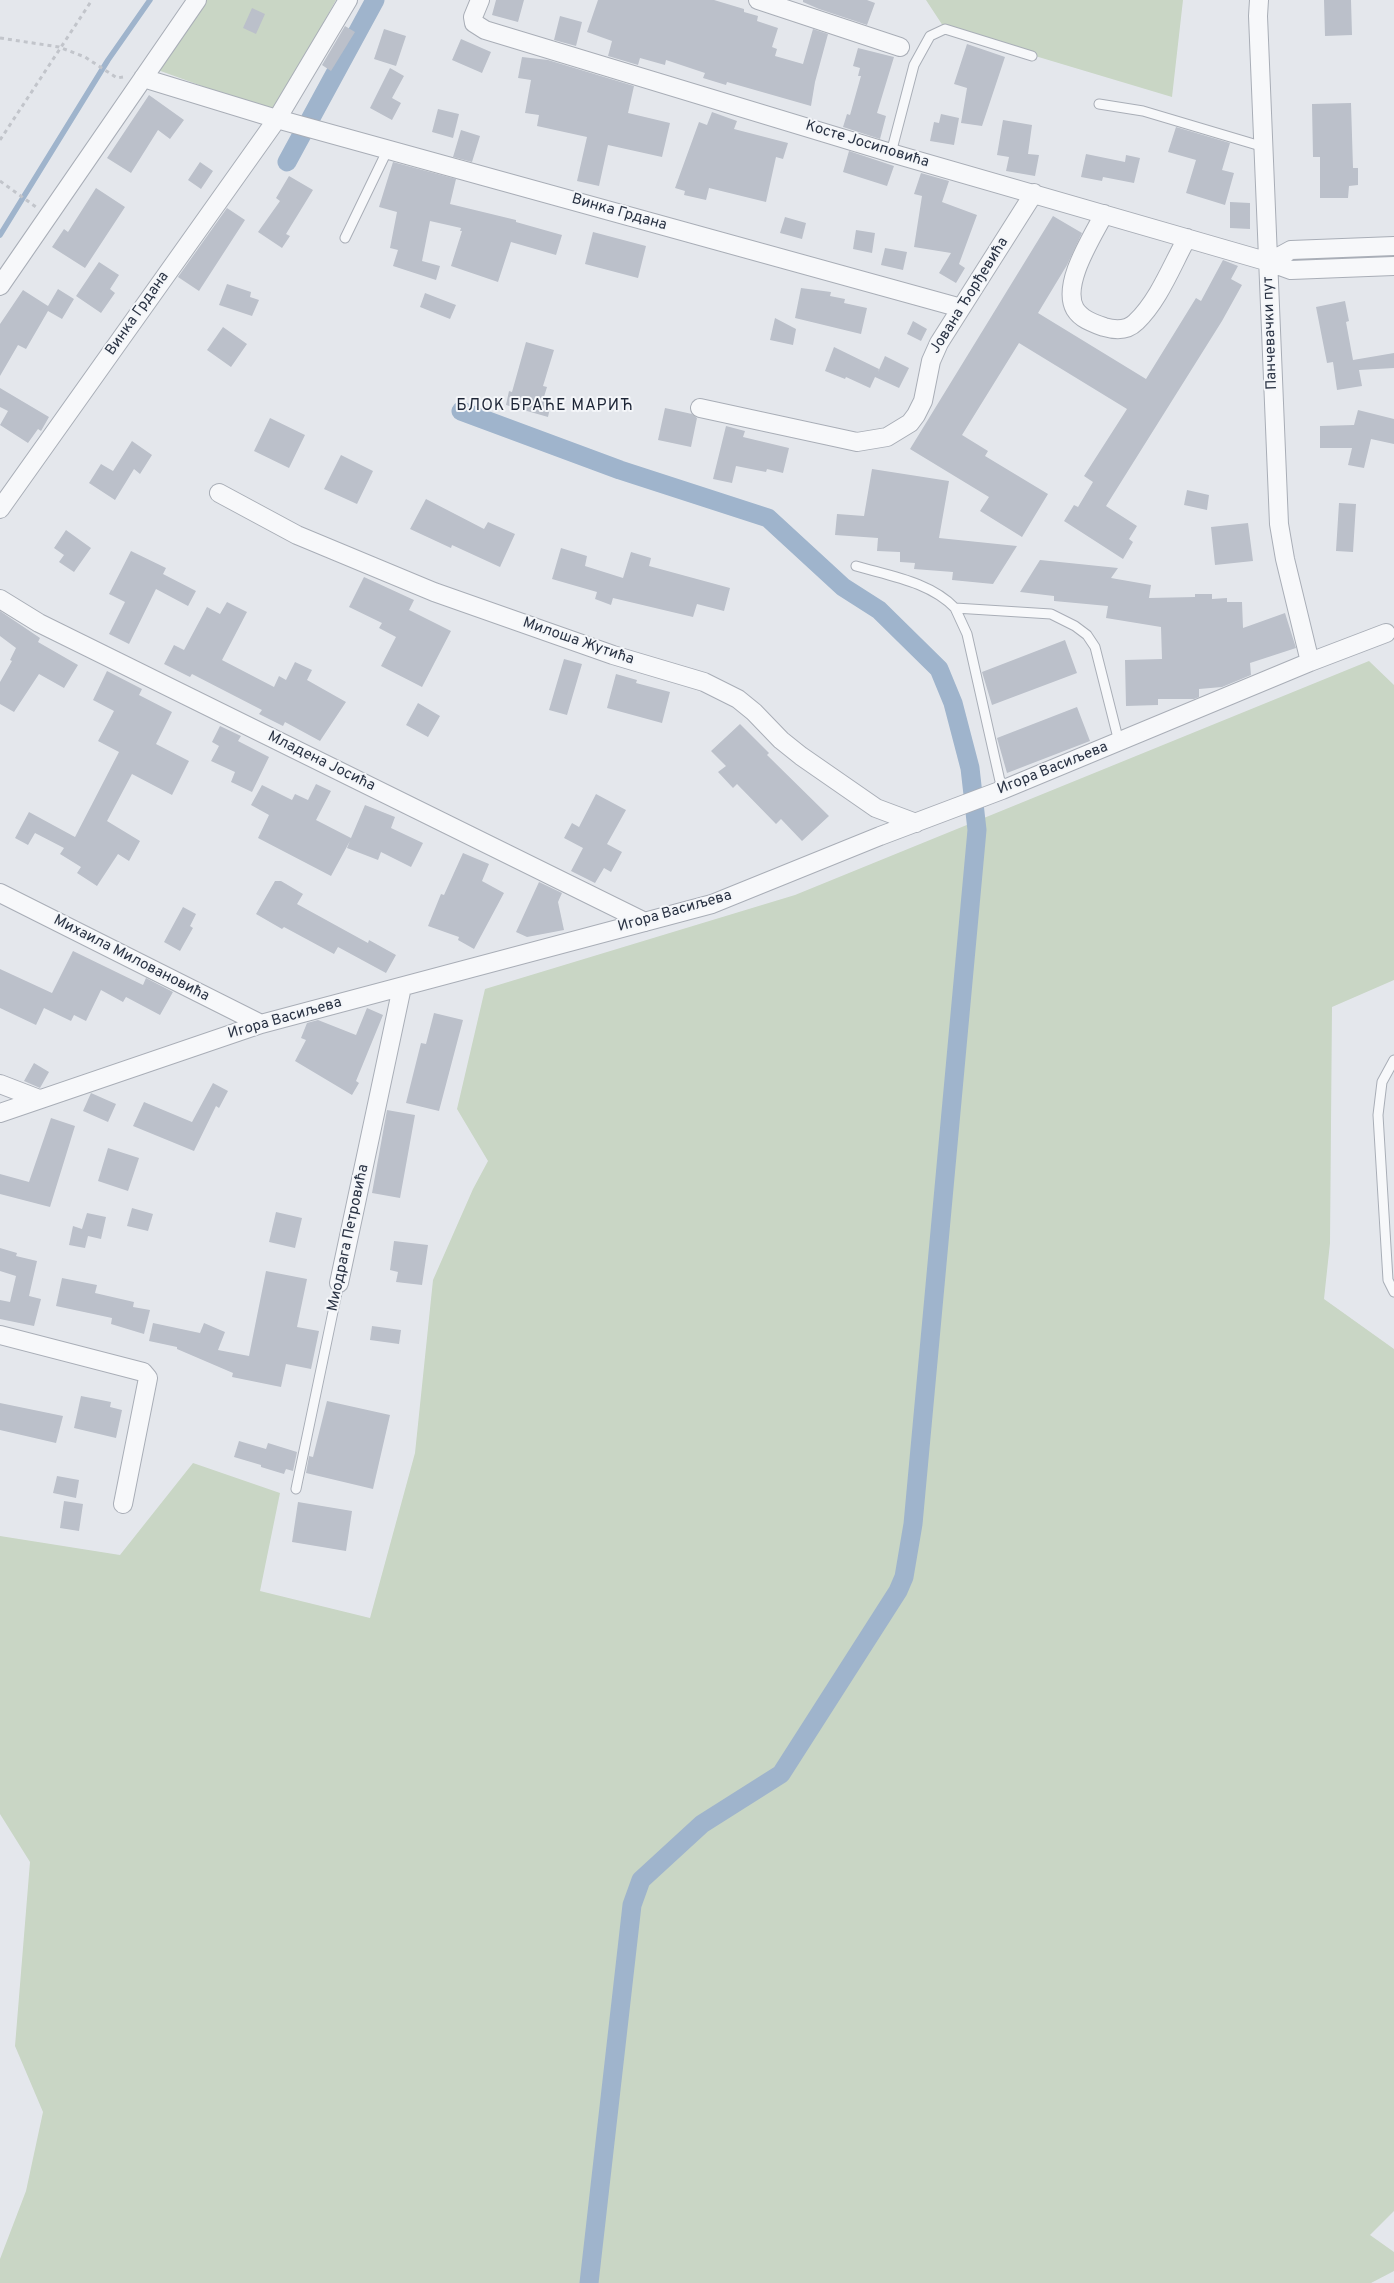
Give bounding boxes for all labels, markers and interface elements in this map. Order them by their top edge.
street label: Косте Јосиповића [803,118,931,172]
street label: Винка Грдана [569,191,669,235]
street label: Јована Ђорђевића [927,235,1013,357]
street label: Винка Грдана [102,269,174,359]
street label: Панчевачки пут [1260,276,1282,390]
district label: БЛОК БРАЋЕ МАРИЋ [454,397,636,417]
street label: Милоша Жутића [520,615,636,669]
street label: Младена Јосића [264,728,378,796]
street label: Игора Васиљева [995,739,1111,799]
street label: Игора Васиљева [616,887,734,937]
street label: Михаила Миловановића [50,912,212,1006]
street label: Игора Васиљева [226,994,344,1044]
street label: Миодрага Петровића [325,1163,373,1313]

